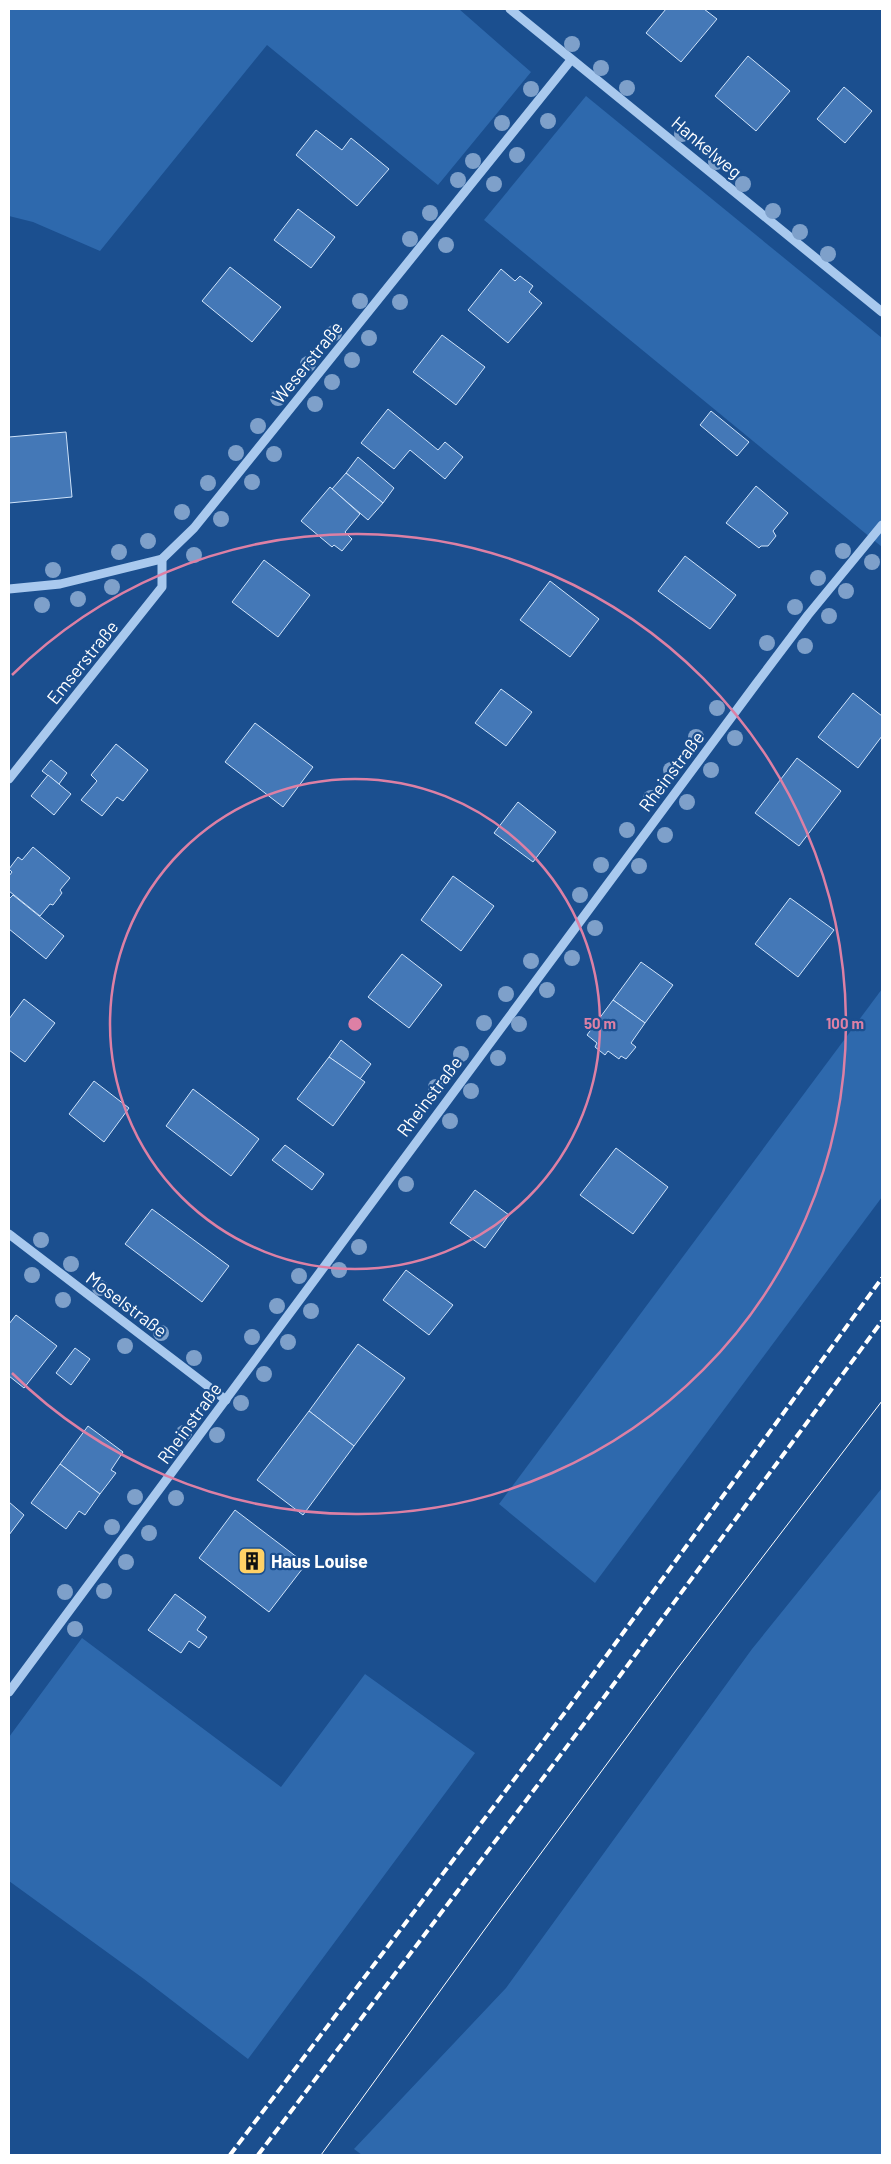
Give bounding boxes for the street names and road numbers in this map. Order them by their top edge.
street label: Hankelweg [667,111,747,183]
street label: Weserstraße [267,316,347,408]
street label: Emserstraße [42,616,122,708]
street label: Rheinstraße [634,726,708,816]
street label: Rheinstraße [392,1051,466,1141]
street label: Moselstraße [82,1266,172,1342]
street label: Rheinstraße [152,1378,226,1468]

